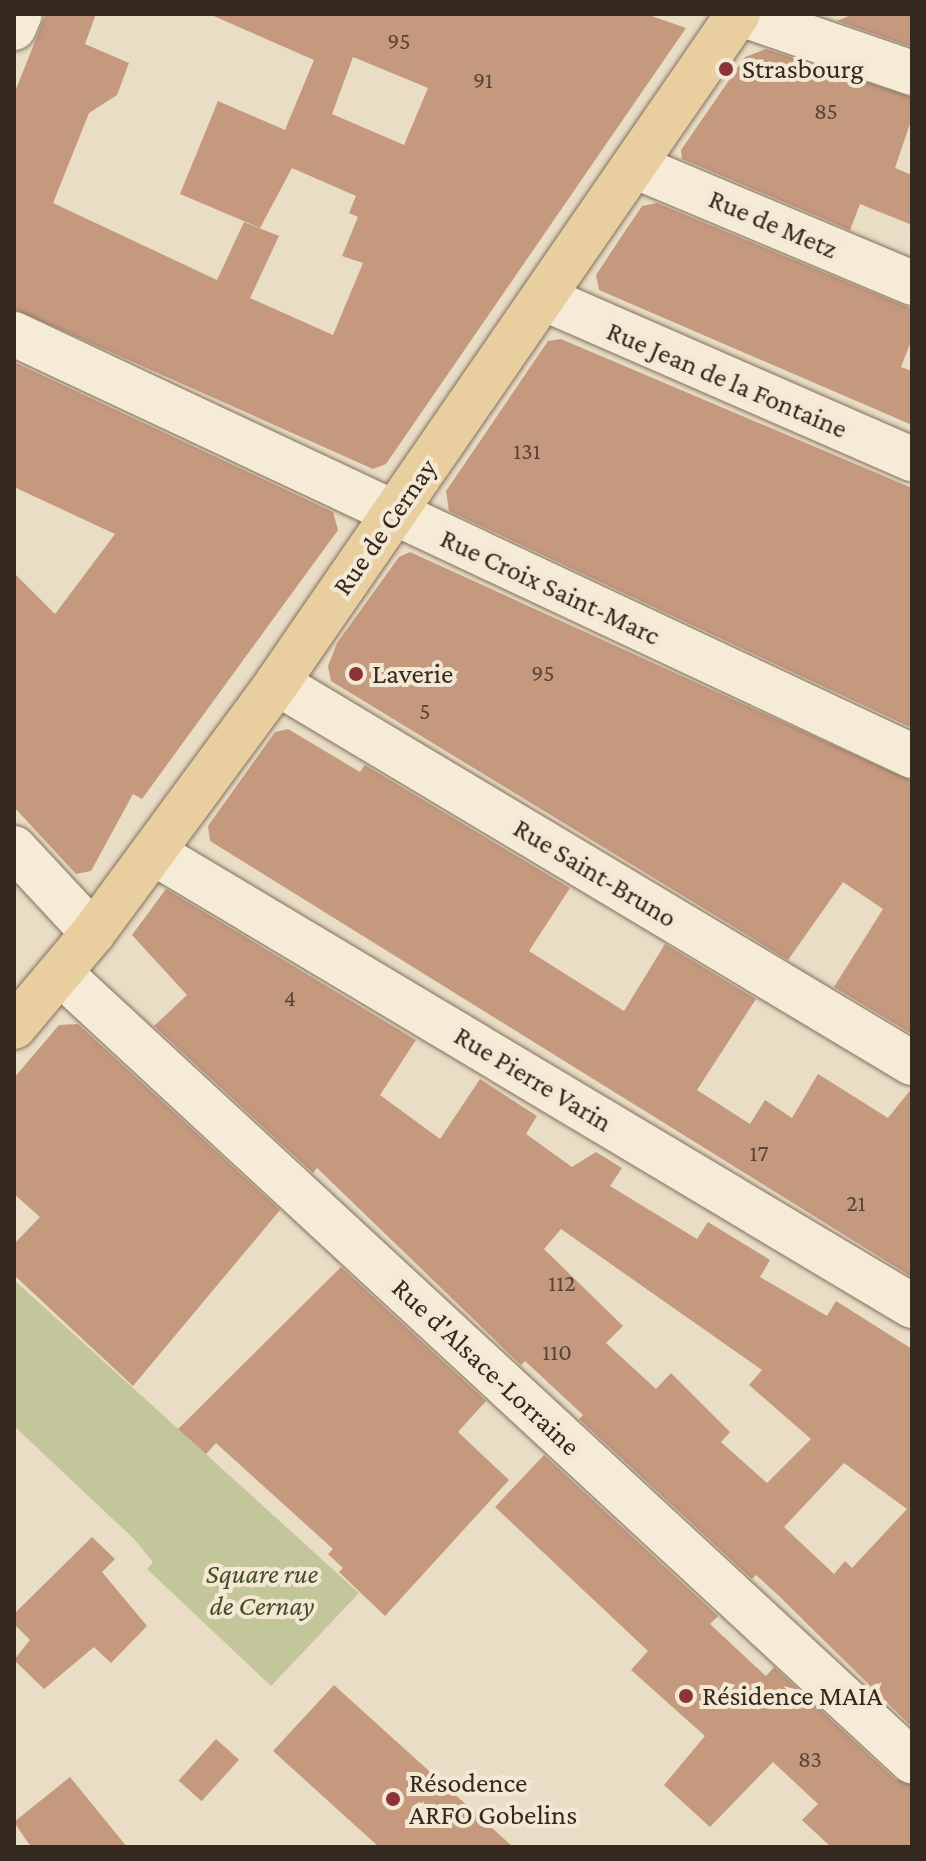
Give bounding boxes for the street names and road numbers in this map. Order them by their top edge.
street label: Rue de Metz [704,182,842,266]
street label: Rue Jean de la Fontaine [602,314,852,446]
street label: Rue de Cernay [326,452,444,602]
street label: Rue Croix Saint-Marc [435,521,665,653]
street label: Rue Saint-Bruno [507,811,683,935]
street label: Rue Pierre Varin [448,1019,618,1139]
street label: Rue d'Alsace-Lorraine [385,1271,587,1463]

